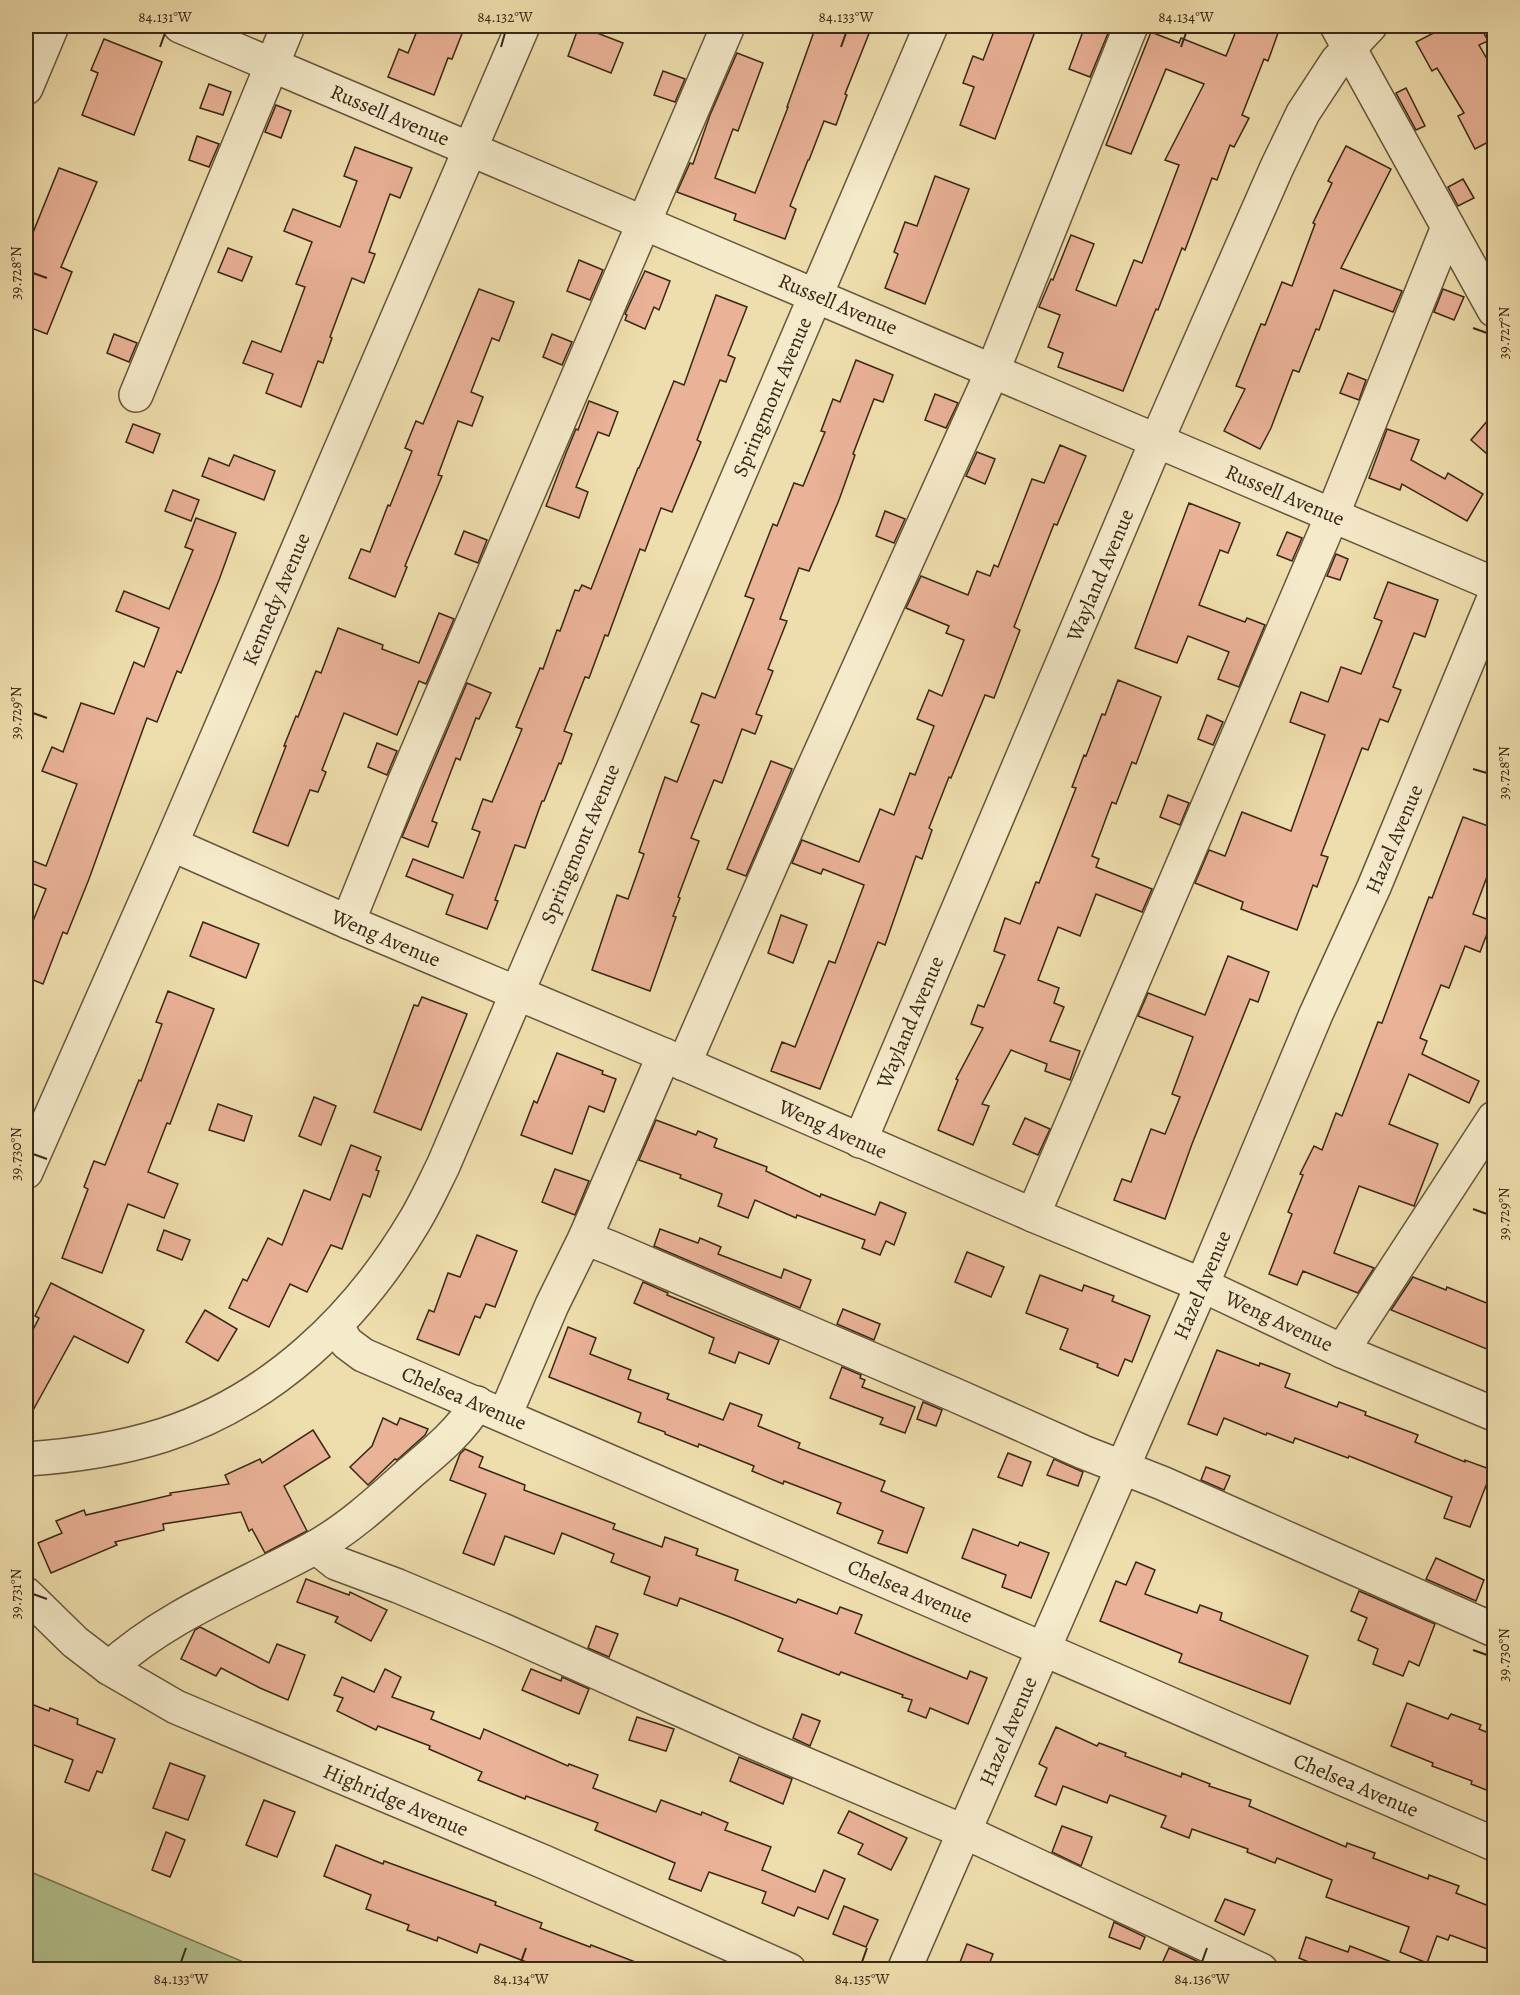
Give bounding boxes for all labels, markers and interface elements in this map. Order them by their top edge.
text: 84.131°W [138,7,192,27]
text: 84.132°W [477,7,533,27]
text: 84.133°W [819,7,873,27]
text: 84.134°W [1158,7,1214,27]
street label: Russell Avenue [326,77,454,153]
text: 39.728°N [6,246,26,300]
street label: Russell Avenue [774,266,902,342]
text: 39.727°N [1494,306,1514,359]
street label: Springmont Avenue [726,313,818,481]
street label: Russell Avenue [1221,457,1349,533]
street label: Wayland Avenue [1059,505,1140,646]
street label: Kennedy Avenue [235,528,317,670]
text: 39.729°N [6,686,26,740]
text: 39.728°N [1494,746,1514,800]
street label: Springmont Avenue [534,760,626,928]
street label: Hazel Avenue [1358,780,1430,898]
street label: Weng Avenue [326,902,445,974]
street label: Wayland Avenue [869,952,950,1093]
street label: Weng Avenue [773,1092,892,1165]
text: 39.730°N [6,1127,26,1181]
text: 39.729°N [1494,1187,1514,1241]
street label: Hazel Avenue [1166,1226,1238,1344]
street label: Weng Avenue [1220,1283,1338,1358]
street label: Chelsea Avenue [397,1359,531,1437]
street label: Chelsea Avenue [843,1552,977,1630]
text: 39.731°N [6,1568,26,1619]
text: 39.730°N [1494,1628,1514,1682]
street label: Hazel Avenue [972,1672,1044,1790]
street label: Chelsea Avenue [1289,1746,1423,1824]
street label: Highridge Avenue [319,1757,473,1843]
text: 84.133°W [154,1969,208,1989]
text: 84.134°W [493,1969,549,1989]
text: 84.135°W [835,1969,890,1989]
text: 84.136°W [1174,1969,1230,1989]

